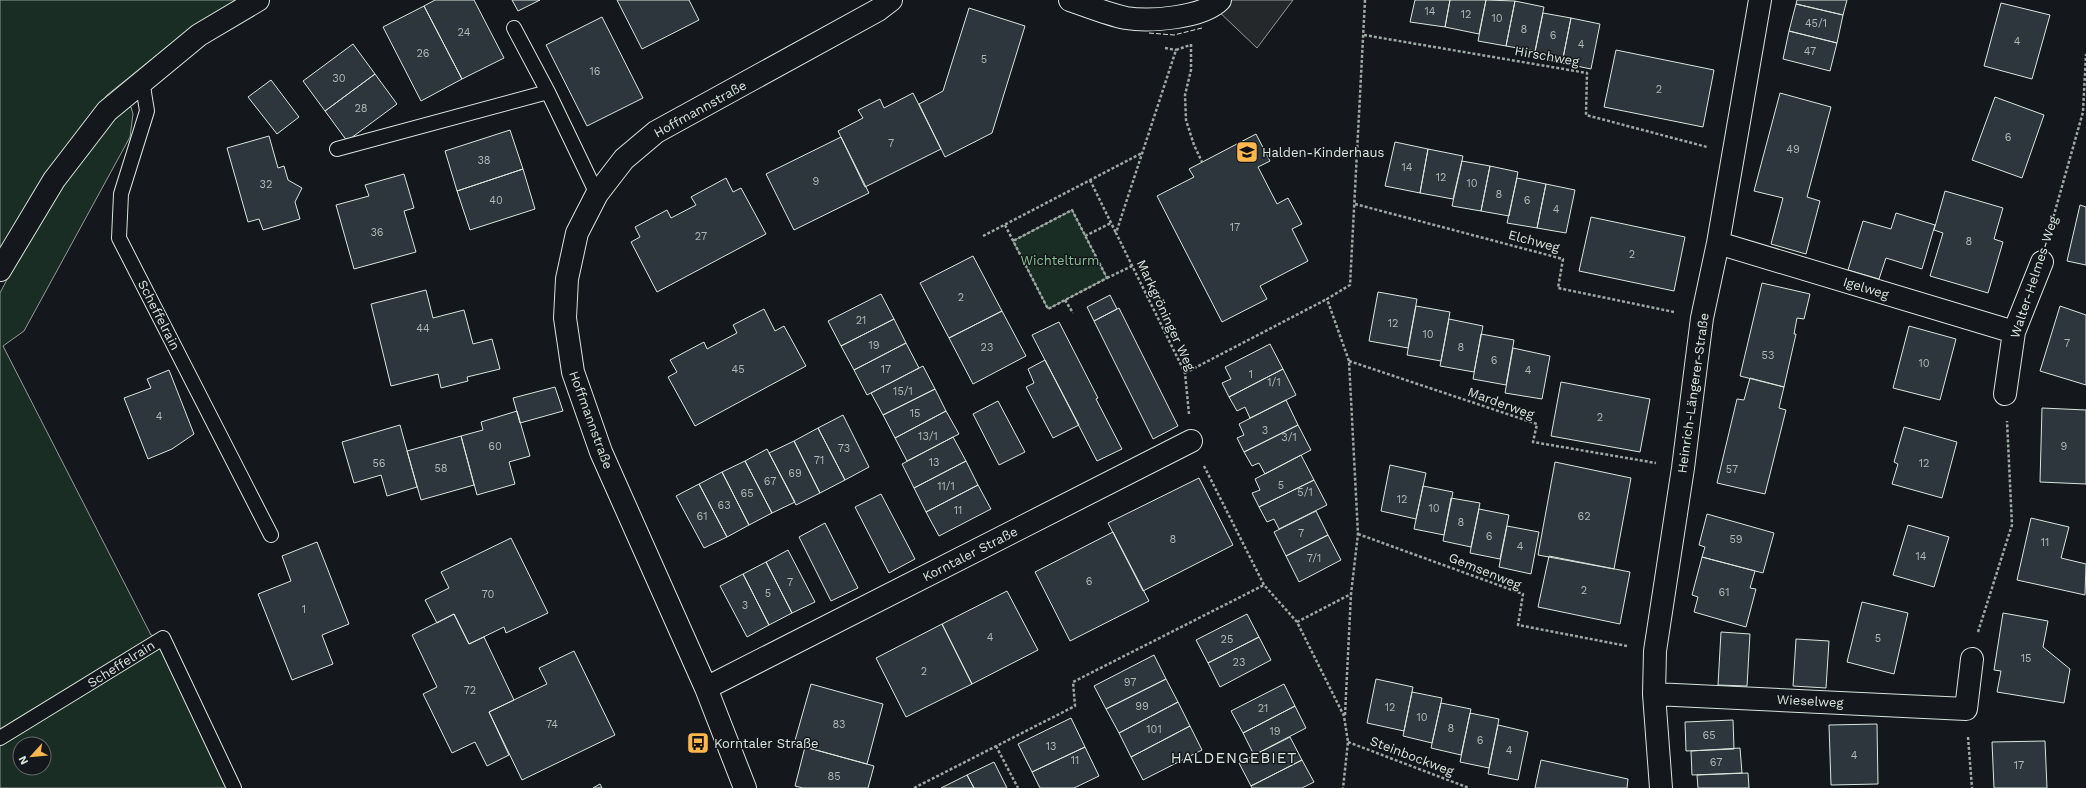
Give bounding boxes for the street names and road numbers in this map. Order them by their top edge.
street label: Hirschweg [1514,43,1580,69]
street label: Hoffmannstraße [651,77,749,141]
street label: Walter-Helmes-Weg [2007,214,2061,340]
street label: Elchweg [1507,227,1561,255]
street label: Markgröninger Weg [1134,257,1198,373]
street label: Igelweg [1841,274,1891,302]
street label: Scheffelrain [135,277,183,353]
street label: Heinrich-Längerer-Straße [1674,312,1712,474]
street label: Hoffmannstraße [566,369,616,471]
street label: Marderweg [1466,384,1536,422]
street label: Korntaler Straße [920,524,1020,584]
street label: Gemsenweg [1447,550,1523,592]
street label: Scheffelrain [85,637,157,691]
street label: Wieselweg [1776,692,1844,710]
street label: Steinbockweg [1368,733,1456,779]

